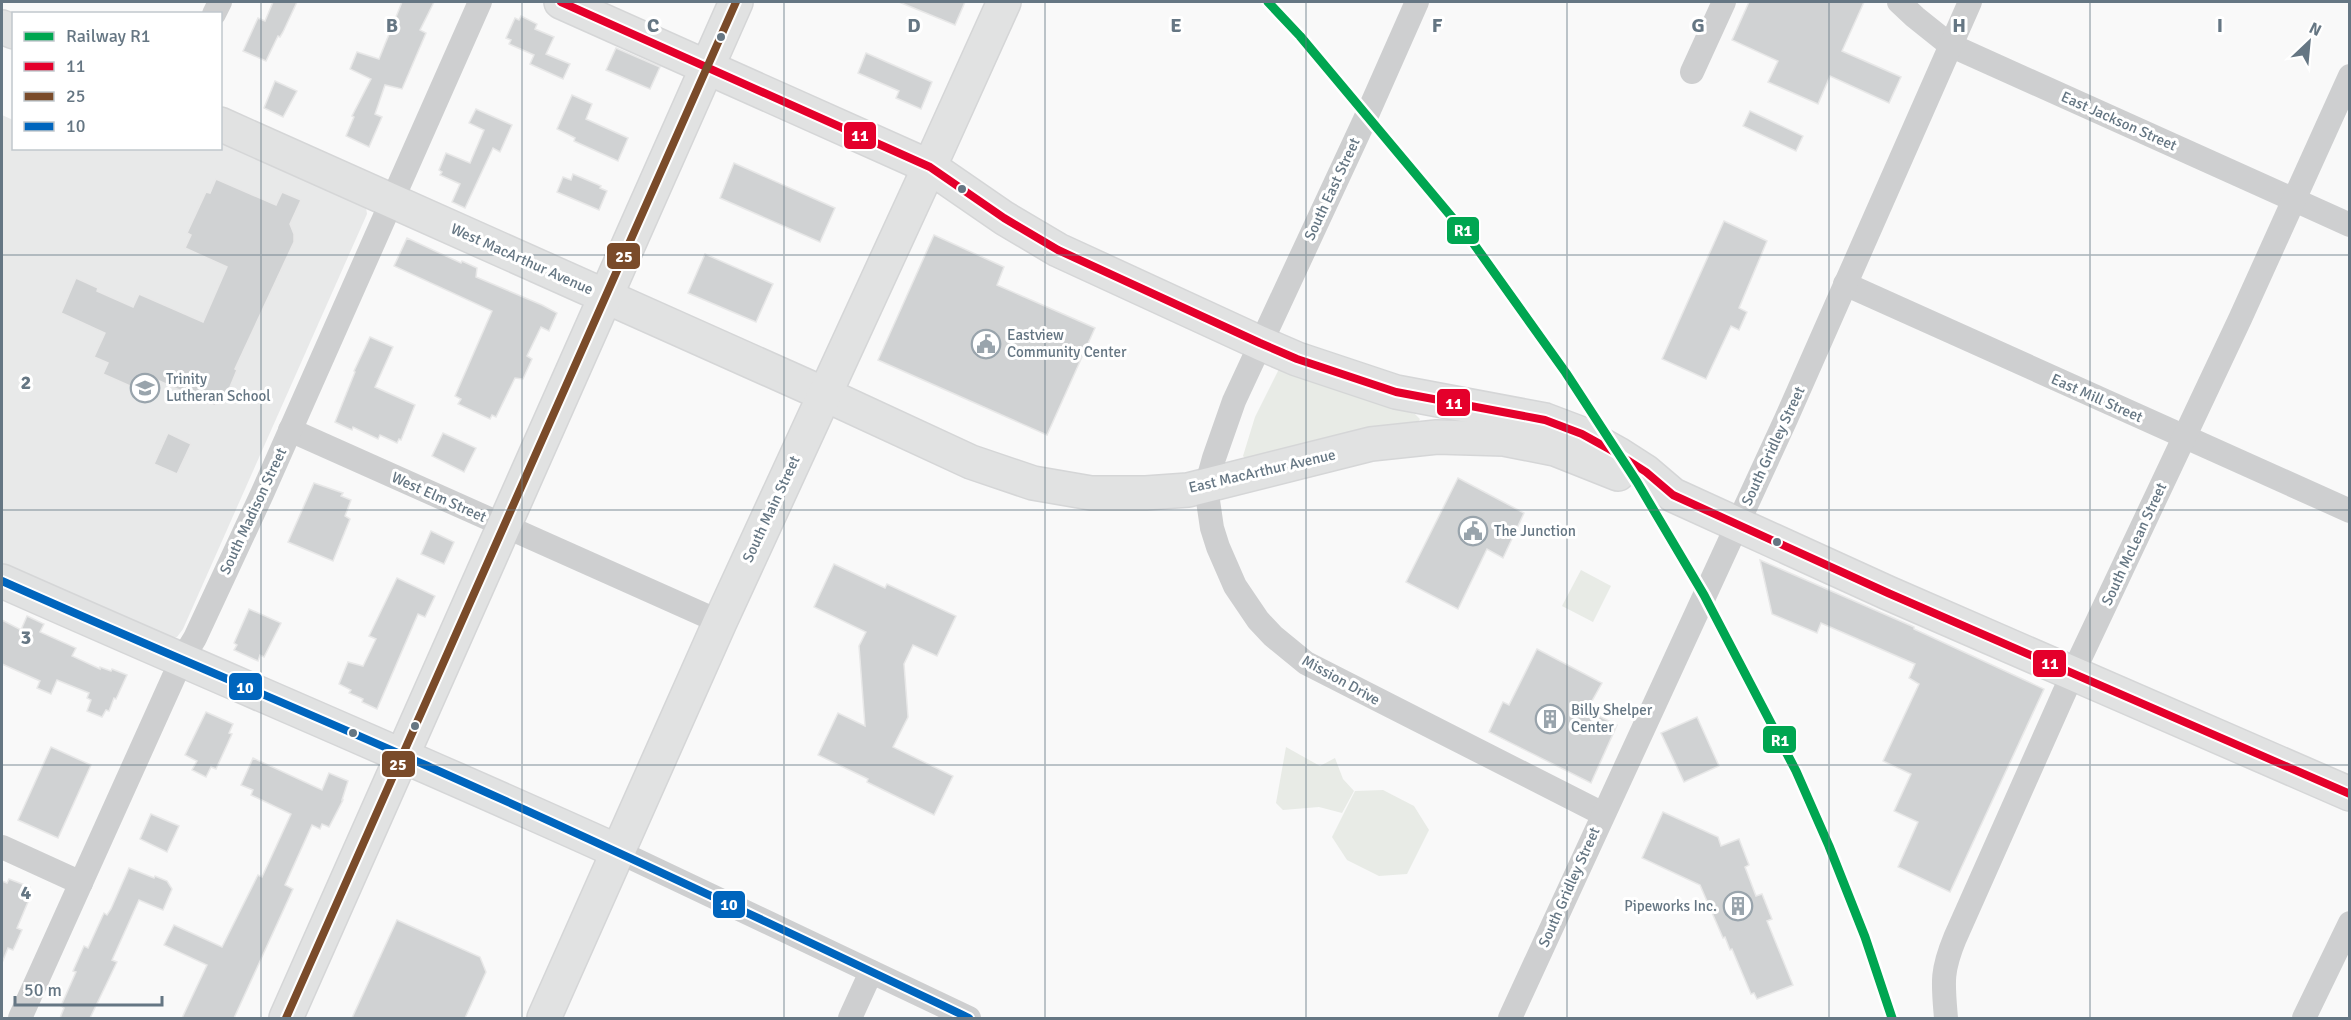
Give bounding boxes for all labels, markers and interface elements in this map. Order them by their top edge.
legend [12,12,222,150]
north arrow [2279,12,2339,72]
text: B [386,13,398,38]
text: C [647,13,659,38]
text: D [907,13,921,38]
text: E [1170,13,1182,38]
text: F [1432,13,1443,38]
text: G [1691,13,1705,38]
text: H [1952,13,1966,38]
text: I [2217,13,2223,38]
text: N [2306,18,2325,41]
text: Railway R1 [66,25,151,47]
unlabelled marker [715,31,727,43]
text: 11 [66,55,85,77]
text: 25 [66,85,85,107]
street label: East Jackson Street [2058,87,2180,155]
text: 10 [66,115,85,137]
line badge: 11 [843,121,877,150]
text: 11 [851,126,869,146]
street label: South East Street [1300,135,1364,243]
unlabelled marker [956,183,968,195]
line badge: R1 [1446,216,1480,245]
street label: West MacArthur Avenue [448,219,596,299]
text: R1 [1454,221,1473,241]
line badge: 25 [606,242,641,270]
text: 25 [615,247,633,267]
place label: Eastview Community Center [1007,326,1127,361]
public building icon: Eastview Community Center [970,328,1002,360]
text: 2 [21,370,31,395]
place label: Trinity Lutheran School [166,370,271,405]
street label: East Mill Street [2048,370,2146,426]
school or university icon: Trinity Lutheran School [129,372,161,404]
street label: South Gridley Street [1737,384,1809,508]
line badge: 11 [1436,388,1471,417]
text: 11 [1445,394,1463,414]
street label: South Madison Street [216,445,290,577]
street label: East MacArthur Avenue [1187,445,1337,497]
street label: South Main Street [738,453,804,565]
street label: West Elm Street [389,468,489,526]
street label: South McLean Street [2098,480,2170,608]
public building icon: The Junction [1457,515,1489,547]
place label: The Junction [1494,522,1576,540]
unlabelled marker [1771,536,1783,548]
text: 3 [21,625,31,650]
line badge: 11 [2032,649,2067,678]
street label: Mission Drive [1299,651,1383,709]
text: 11 [2041,654,2059,674]
line badge: 10 [228,672,263,701]
text: 10 [236,678,254,698]
place label: Billy Shelper Center [1571,701,1653,736]
building icon: Billy Shelper Center [1534,703,1566,735]
unlabelled marker [409,720,421,732]
line badge: R1 [1762,725,1797,754]
unlabelled marker [347,727,359,739]
text: R1 [1771,731,1790,751]
line badge: 25 [381,750,416,778]
text: 25 [389,755,407,775]
street label: South Gridley Street [1534,824,1604,950]
text: 4 [21,880,32,905]
line badge: 10 [712,890,746,919]
building icon: Pipeworks Inc. [1722,890,1754,922]
text: 10 [720,895,738,915]
place label: Pipeworks Inc. [1624,897,1717,915]
scale bar [15,969,162,1007]
text: 50 m [24,979,62,1001]

